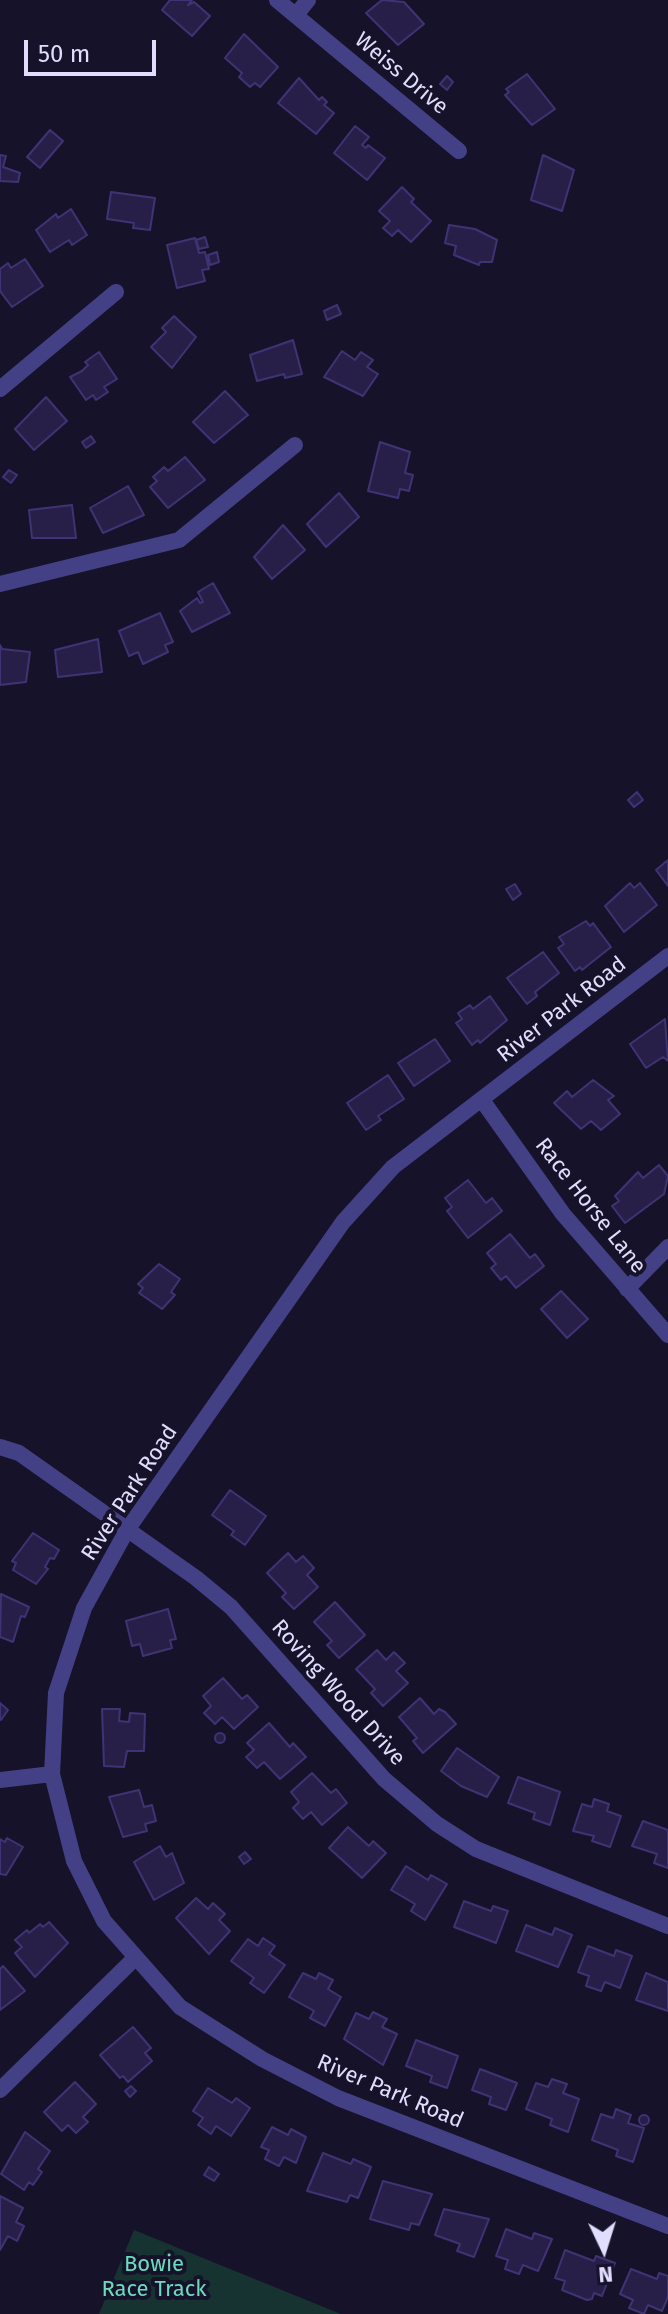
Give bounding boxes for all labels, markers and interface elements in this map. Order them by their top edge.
scale bar [28,24,160,74]
street label: Weiss Drive [349,27,453,121]
text: 50 m [38,40,90,68]
street label: River Park Road [492,951,632,1069]
street label: Race Horse Lane [529,1133,651,1279]
street label: River Park Road [76,1420,184,1566]
street label: Roving Wood Drive [266,1615,410,1771]
street label: River Park Road [313,2049,467,2135]
north arrow [564,2210,644,2290]
park label: Bowie Race Track [101,2252,207,2304]
text: N [597,2260,614,2288]

